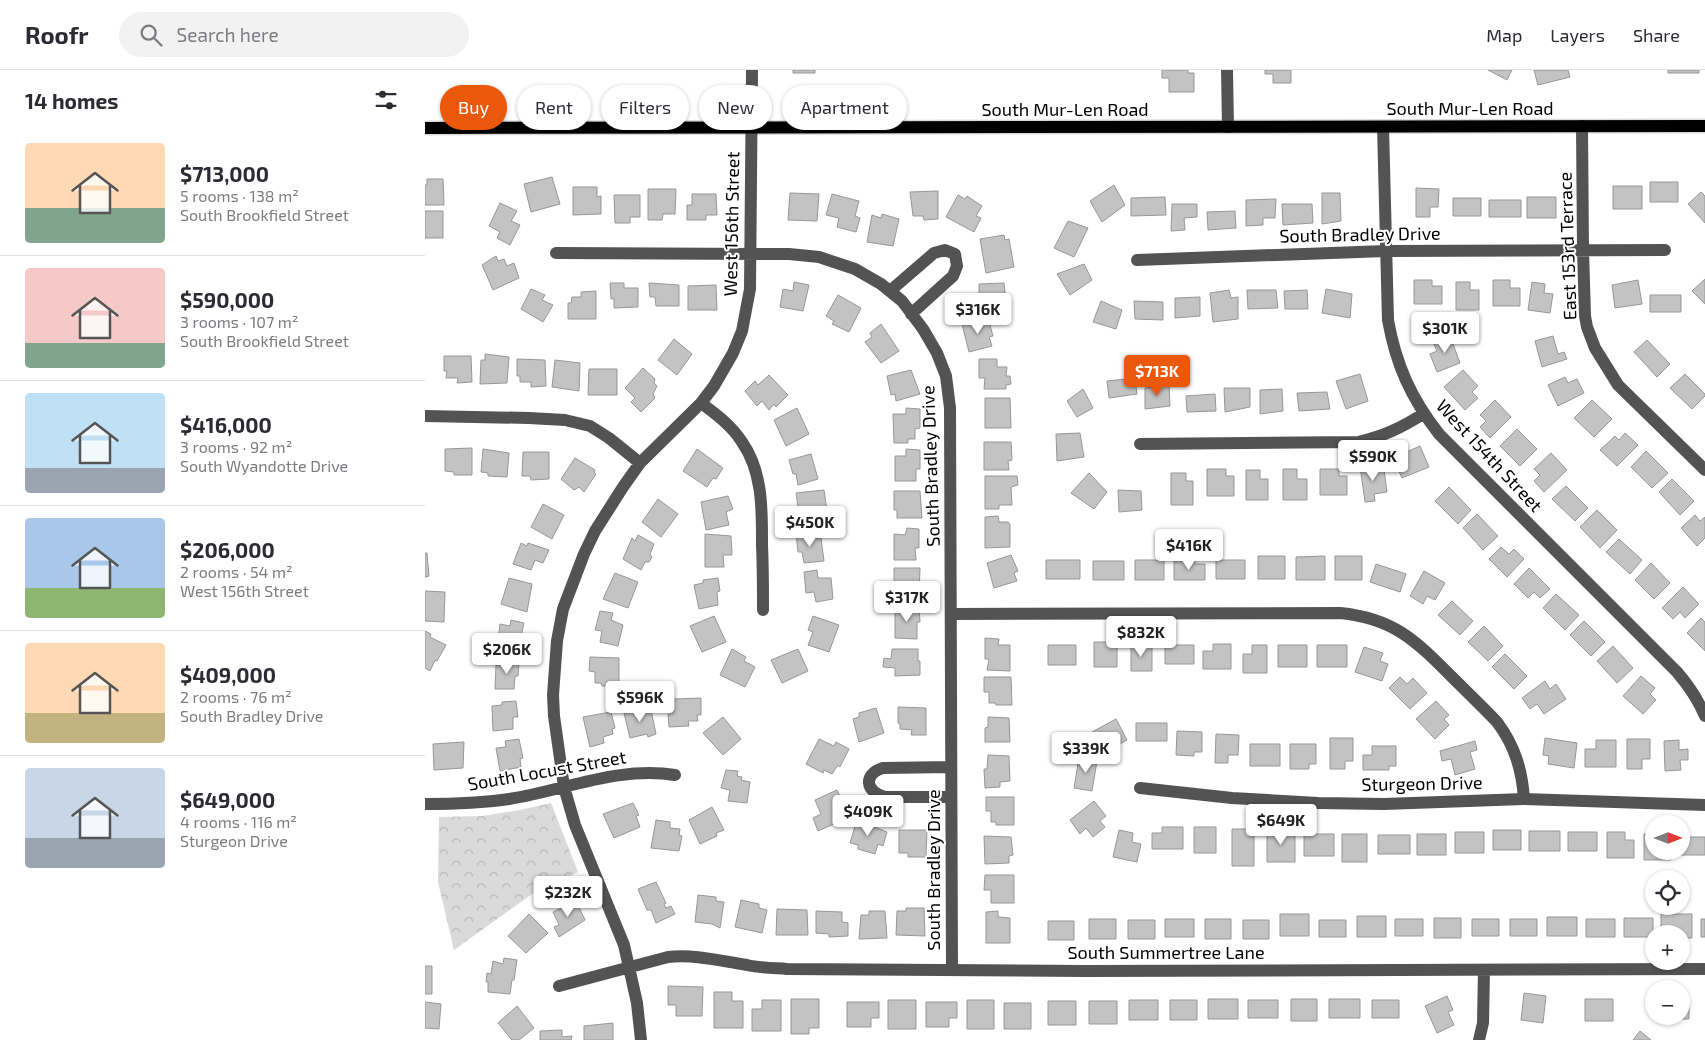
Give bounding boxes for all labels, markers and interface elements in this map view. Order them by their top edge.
search box [119,12,469,57]
text: Roofr [25,20,89,49]
icon: search [137,21,165,49]
text: Search here [177,23,279,46]
text: Map [1486,24,1522,46]
text: Layers [1550,24,1605,46]
text: Share [1633,24,1680,46]
chip: Buy [440,85,507,130]
chip: Rent [517,85,591,130]
chip: Filters [601,85,689,130]
chip: New [699,85,772,130]
chip: Apartment [782,85,907,130]
icon: filters [372,86,400,114]
text: 14 homes [25,88,119,113]
street label: South Mur-Len Road [1386,97,1554,119]
street label: South Mur-Len Road [981,98,1149,120]
street label: West 156th Street [719,151,743,297]
text: $713,000 [180,161,269,186]
icon: home [65,163,125,223]
street label: East 153rd Terrace [1553,171,1581,321]
text: 5 rooms · 138 m² [180,186,299,205]
text: South Brookfield Street [180,205,349,224]
street label: South Bradley Drive [1279,222,1441,246]
text: $590,000 [180,287,274,312]
icon: home [65,288,125,348]
pin: $316K [943,292,1013,335]
text: $316K [956,299,1000,318]
text: 3 rooms · 107 m² [180,312,298,331]
pin: $301K [1410,312,1480,354]
text: $301K [1422,318,1468,337]
text: South Brookfield Street [180,331,349,350]
pin: $713K [1122,354,1192,397]
text: $713K [1135,361,1179,380]
street label: South Bradley Drive [916,385,944,547]
street label: West 154th Street [1432,395,1548,516]
text: $416,000 [180,412,272,437]
icon: home [65,413,125,473]
text: 3 rooms · 92 m² [180,437,292,456]
pin: $590K [1338,440,1408,482]
text: $590K [1349,446,1397,465]
text: South Wyandotte Drive [180,456,348,475]
pin: $450K [775,506,845,548]
text: $450K [786,512,834,531]
pin: $416K [1154,528,1224,571]
text: $416K [1166,535,1212,554]
text: $206,000 [180,537,275,562]
icon: home [65,538,125,598]
text: 2 rooms · 54 m² [180,562,293,581]
pin: $317K [872,580,942,623]
text: West 156th Street [180,581,309,600]
text: $317K [885,587,929,606]
pin: $832K [1106,616,1176,658]
text: $832K [1117,622,1165,641]
pin: $206K [472,632,542,675]
text: $206K [483,639,531,658]
text: $409,000 [180,662,276,687]
icon: home [65,663,125,723]
pin: $596K [605,680,675,723]
text: 2 rooms · 76 m² [180,687,292,706]
text: $596K [616,687,664,706]
text: South Bradley Drive [180,706,323,725]
pin: $339K [1051,732,1121,774]
text: $339K [1062,738,1110,757]
street label: South Locust Street [466,745,628,795]
street label: Sturgeon Drive [1361,771,1483,795]
text: $649,000 [180,787,275,812]
icon: home [65,788,125,848]
street label: South Bradley Drive [922,789,944,951]
pin: $409K [833,794,903,837]
text: $409K [843,801,893,820]
pin: $649K [1246,804,1316,846]
text: $649K [1257,810,1305,829]
text: 4 rooms · 116 m² [180,812,297,831]
north arrow [1645,815,1690,860]
map controls [1645,815,1690,1025]
text: Sturgeon Drive [180,831,288,850]
button: locate [1645,870,1690,915]
pin: $232K [533,876,603,918]
text: $232K [544,882,592,901]
button: + [1645,925,1690,970]
street label: South Summertree Lane [1067,941,1265,963]
button: − [1645,980,1690,1025]

